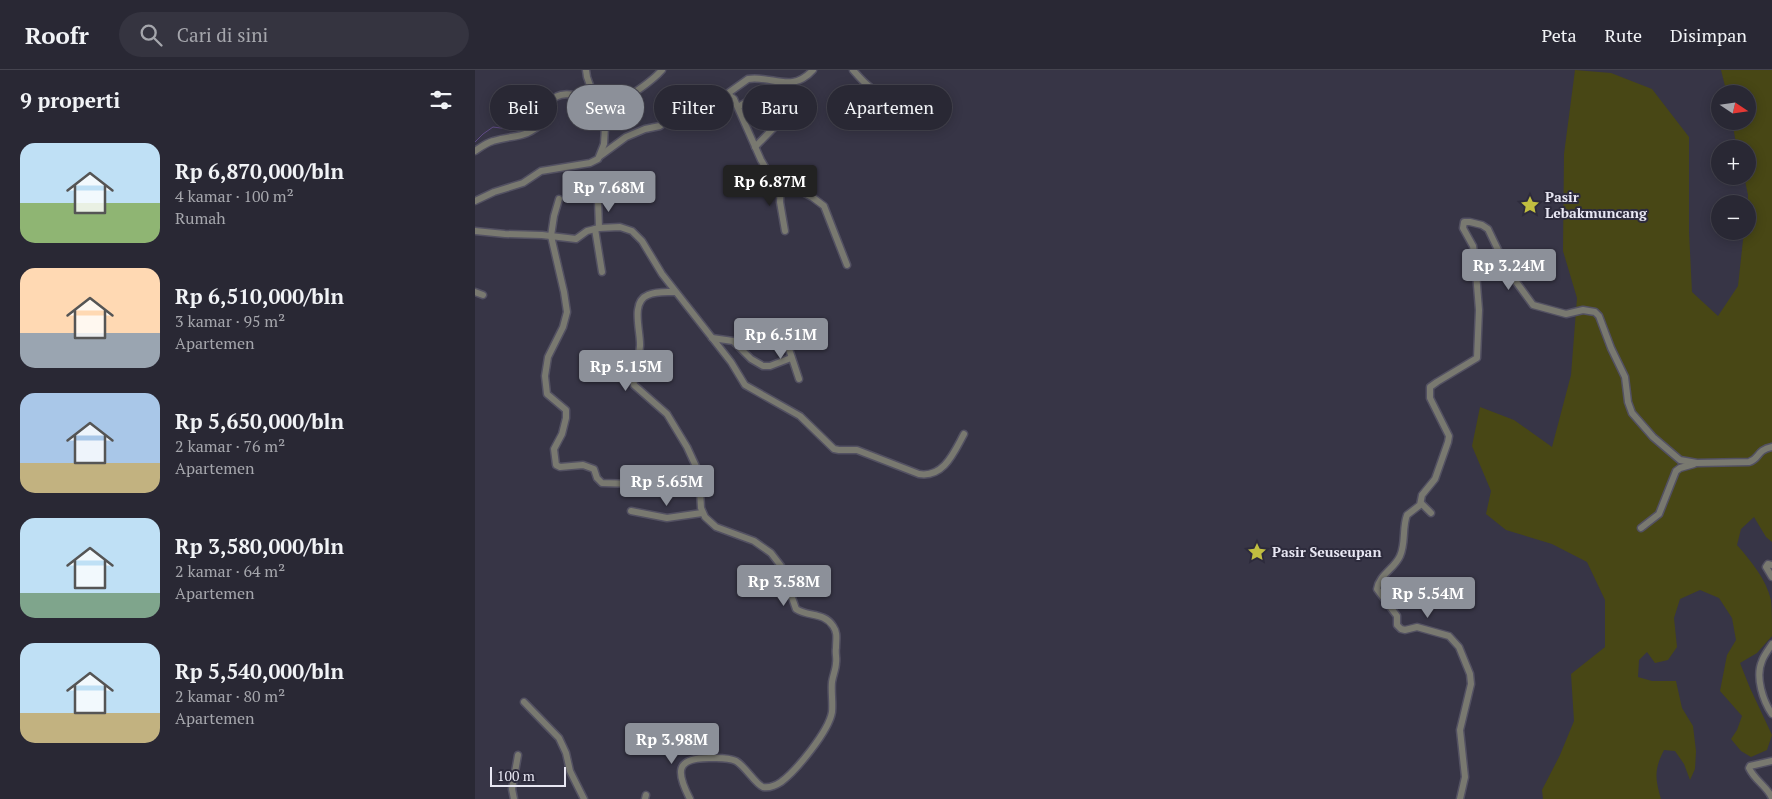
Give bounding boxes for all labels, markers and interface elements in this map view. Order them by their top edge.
search box [119,12,469,57]
text: Roofr [25,19,89,51]
icon: search [137,21,165,49]
text: Cari di sini [177,22,268,47]
text: Peta [1542,23,1577,47]
text: Rute [1605,23,1642,47]
text: Disimpan [1670,23,1747,47]
chip: Beli [490,85,557,130]
chip: Sewa [567,85,644,130]
chip: Filter [654,85,733,130]
chip: Baru [743,85,817,130]
chip: Apartemen [827,85,952,130]
north arrow [1711,85,1756,130]
map controls [1711,85,1756,240]
text: 9 properti [20,86,120,114]
icon: filters [427,86,455,114]
button: + [1711,140,1756,185]
text: Rp 6,870,000/bln [175,157,344,185]
icon: home [60,163,120,223]
pin: Rp 6.87M [718,164,822,207]
pin: Rp 7.68M [557,170,661,213]
text: Rp 6.87M [734,170,806,192]
text: Rp 7.68M [573,176,645,198]
text: 4 kamar · 100 m² [175,185,294,207]
place label: Pasir Lebakmuncang [1545,187,1648,222]
place icon: Pasir Lebakmuncang [1519,194,1541,216]
button: − [1711,195,1756,240]
text: Rumah [175,207,226,229]
pin: Rp 3.24M [1457,248,1561,291]
text: Rp 3.24M [1473,254,1545,276]
text: Rp 6,510,000/bln [175,282,344,310]
icon: home [60,288,120,348]
text: 3 kamar · 95 m² [175,310,285,332]
pin: Rp 6.51M [729,318,833,360]
text: Rp 6.51M [745,323,817,345]
text: Apartemen [175,332,255,354]
pin: Rp 5.15M [574,350,678,392]
text: Rp 5.15M [590,355,662,377]
text: Rp 5,650,000/bln [175,407,344,435]
icon: home [60,413,120,473]
text: 2 kamar · 76 m² [175,435,285,457]
text: Apartemen [175,457,255,479]
pin: Rp 5.65M [615,464,719,507]
text: Rp 5.65M [631,470,703,492]
text: Rp 3,580,000/bln [175,532,344,560]
icon: home [60,538,120,598]
place icon: Pasir Seuseupan [1246,541,1268,563]
place label: Pasir Seuseupan [1272,542,1381,561]
text: 2 kamar · 64 m² [175,560,285,582]
pin: Rp 3.58M [732,564,836,607]
text: Rp 3.58M [748,570,820,592]
pin: Rp 5.54M [1376,576,1480,619]
text: Apartemen [175,582,255,604]
text: Rp 5.54M [1392,582,1464,604]
text: Rp 5,540,000/bln [175,657,344,685]
icon: home [60,663,120,723]
text: 2 kamar · 80 m² [175,685,285,707]
text: Apartemen [175,707,255,729]
pin: Rp 3.98M [620,722,724,765]
text: Rp 3.98M [636,728,708,750]
scale bar [490,764,566,787]
text: 100 m [497,766,535,785]

